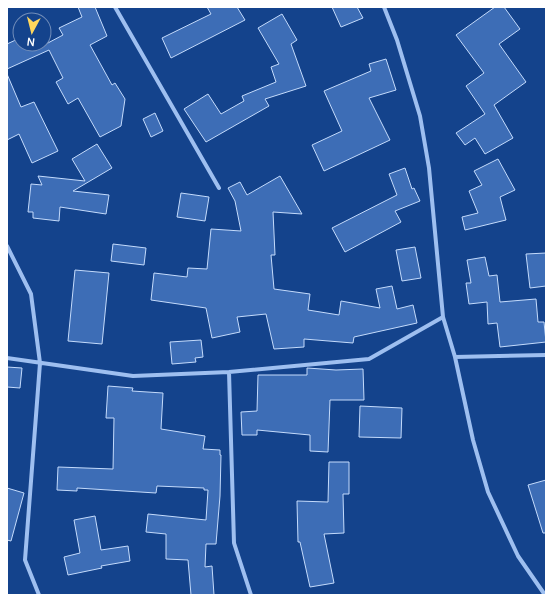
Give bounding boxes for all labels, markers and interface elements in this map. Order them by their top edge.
north arrow [12,12,52,52]
text: N [26,34,36,50]

